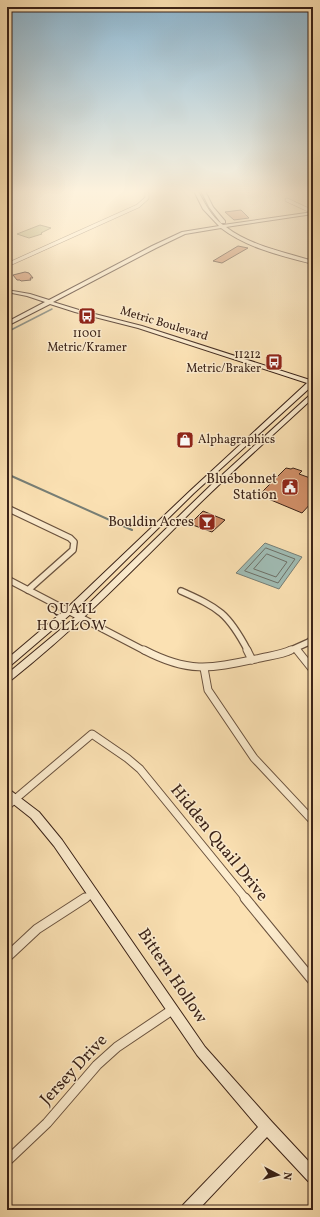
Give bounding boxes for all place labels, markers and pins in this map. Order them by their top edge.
bus stop icon: 11001 Metric/Kramer [77,306,97,326]
place label: 11001 Metric/Kramer [47,326,127,356]
place label: 11212 Metric/Braker [186,347,261,377]
bus stop icon: 11212 Metric/Braker [264,352,284,372]
shop icon: Alphagraphics [175,430,195,450]
place label: Alphagraphics [198,432,275,448]
place label: Bluebonnet Station [206,470,277,505]
public building icon: Bluebonnet Station [280,477,300,497]
bar icon: Bouldin Acres [197,512,217,532]
place label: Bouldin Acres [108,513,194,532]

